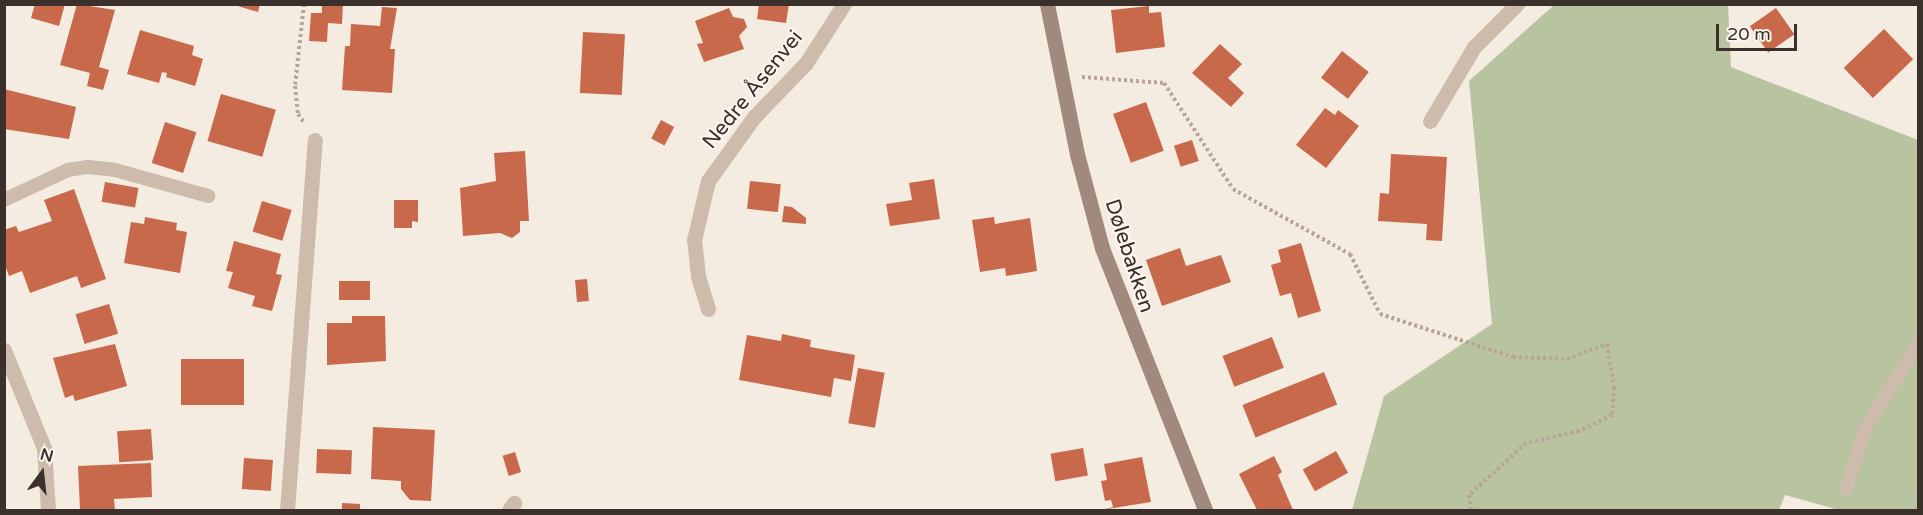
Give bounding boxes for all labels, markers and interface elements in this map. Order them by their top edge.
scale bar [1719,12,1800,50]
text: 20 m [1727,23,1771,45]
street label: Nedre Åsenvei [698,26,808,154]
street label: Dølebakken [1099,196,1159,316]
north arrow [12,443,72,503]
text: N [38,444,55,467]

